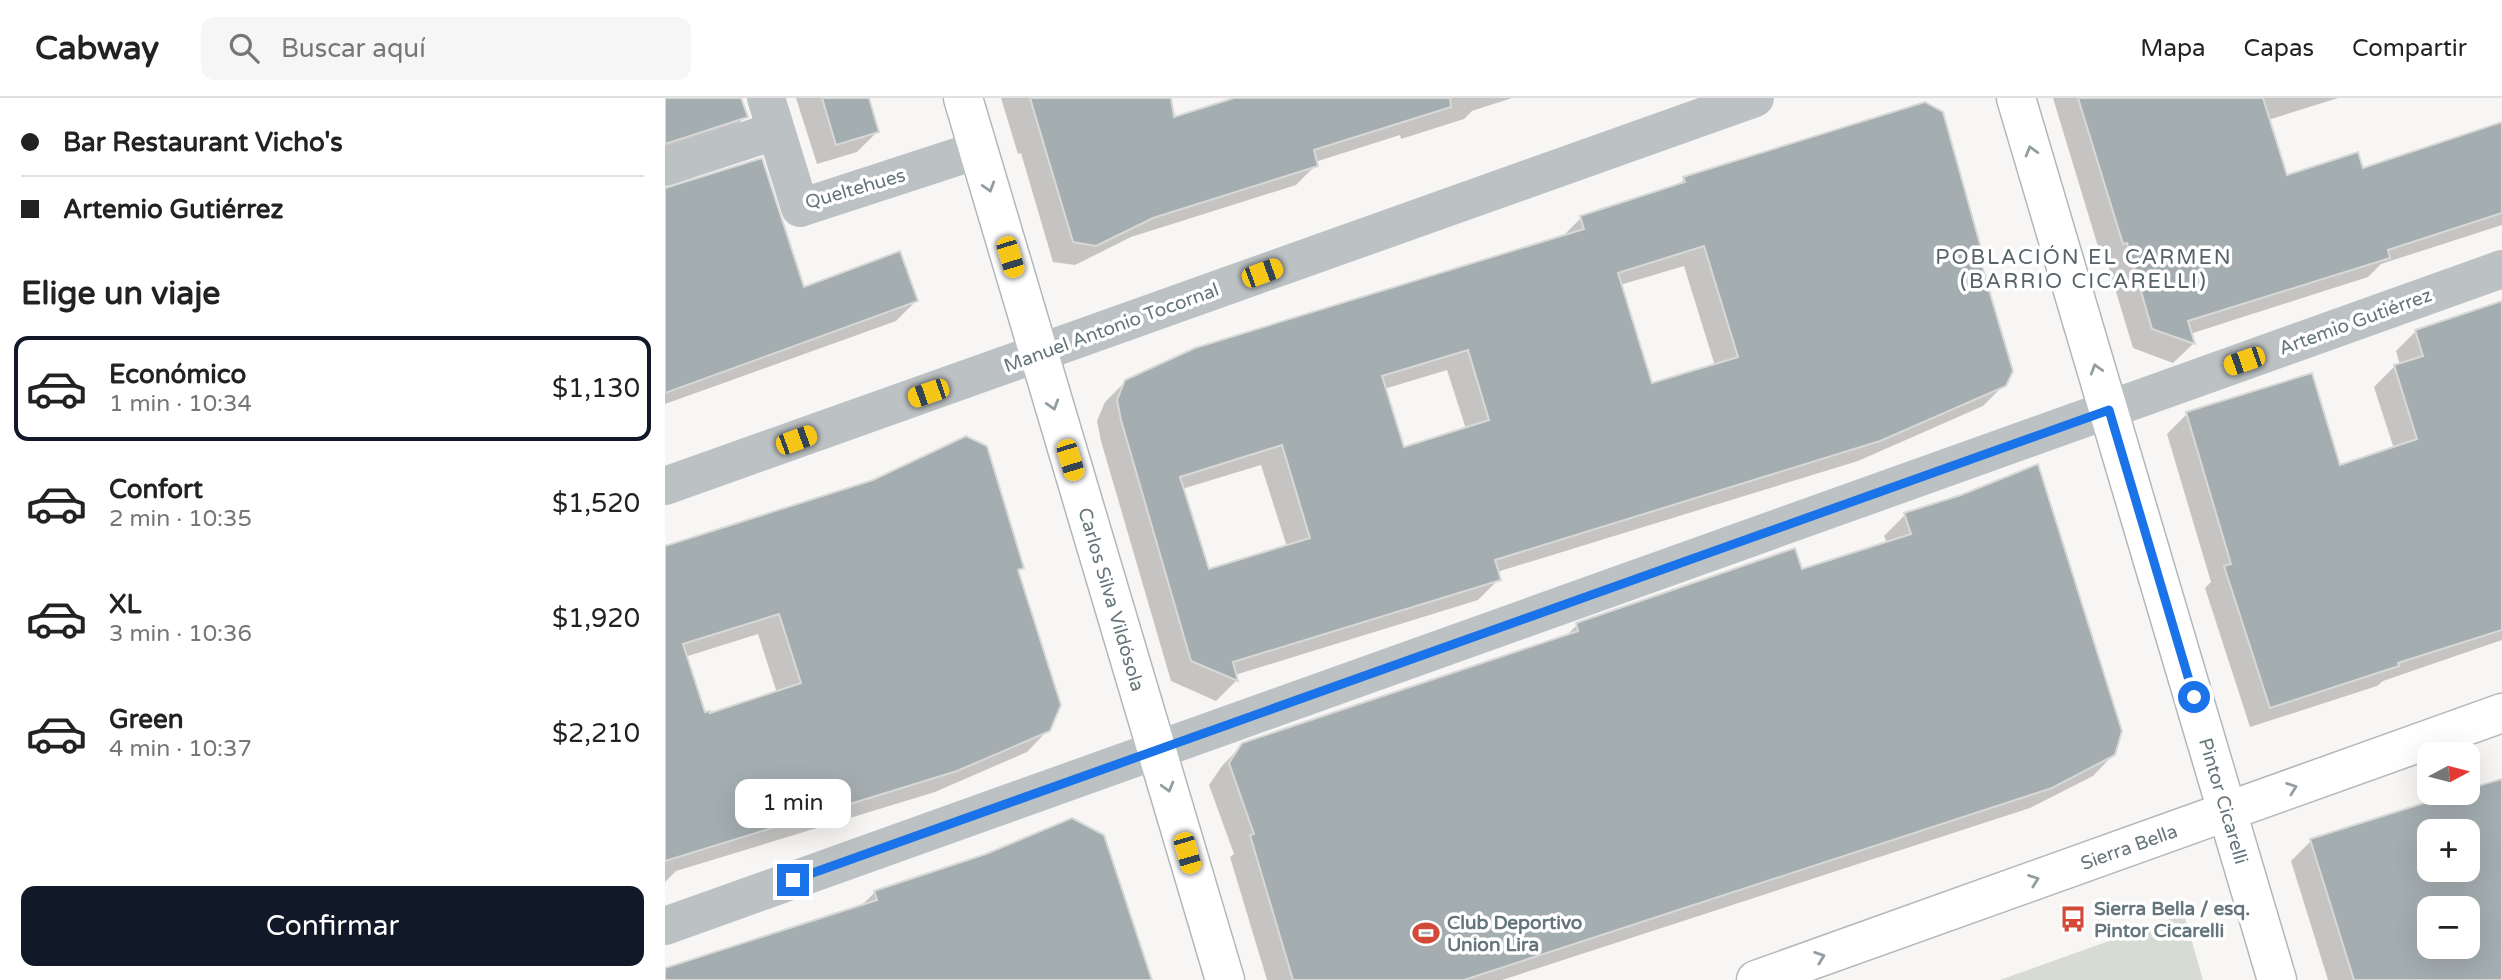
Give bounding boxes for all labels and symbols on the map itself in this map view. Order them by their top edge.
one-way arrow [2025,146,2040,158]
street label: Queltehues [803,164,908,214]
one-way arrow [981,181,996,193]
car [994,234,1027,280]
district label: POBLACIÓN EL CARMEN (BARRIO CICARELLI) [1935,245,2233,294]
car [1239,256,1286,290]
street label: Manuel Antonio Tocornal [1001,279,1222,377]
street label: Artemio Gutiérrez [2276,284,2435,360]
car [2221,344,2268,378]
one-way arrow [2090,364,2105,376]
car [905,376,952,410]
one-way arrow [1045,399,1060,411]
car [773,423,820,457]
car [1054,437,1087,483]
street label: Carlos Silva Vildósola [1073,505,1149,694]
route start [2178,681,2210,713]
street label: Pintor Cicarelli [2194,736,2252,867]
north arrow [2417,742,2480,805]
callout: 1 min [735,778,851,828]
one-way arrow [1159,781,1174,793]
one-way arrow [2285,782,2298,796]
street label: Sierra Bella [2078,820,2181,875]
car [1172,830,1203,876]
route end [777,864,809,896]
one-way arrow [2027,874,2040,888]
place label: Sierra Bella / esq. Pintor Cicarelli [2094,898,2250,942]
bus stop icon: Sierra Bella / esq. Pintor Cicarelli [2058,904,2088,934]
place label: Club Deportivo Union Lira [1447,912,1582,956]
sports icon: Club Deportivo Union Lira [1411,918,1441,948]
one-way arrow [1813,951,1825,965]

